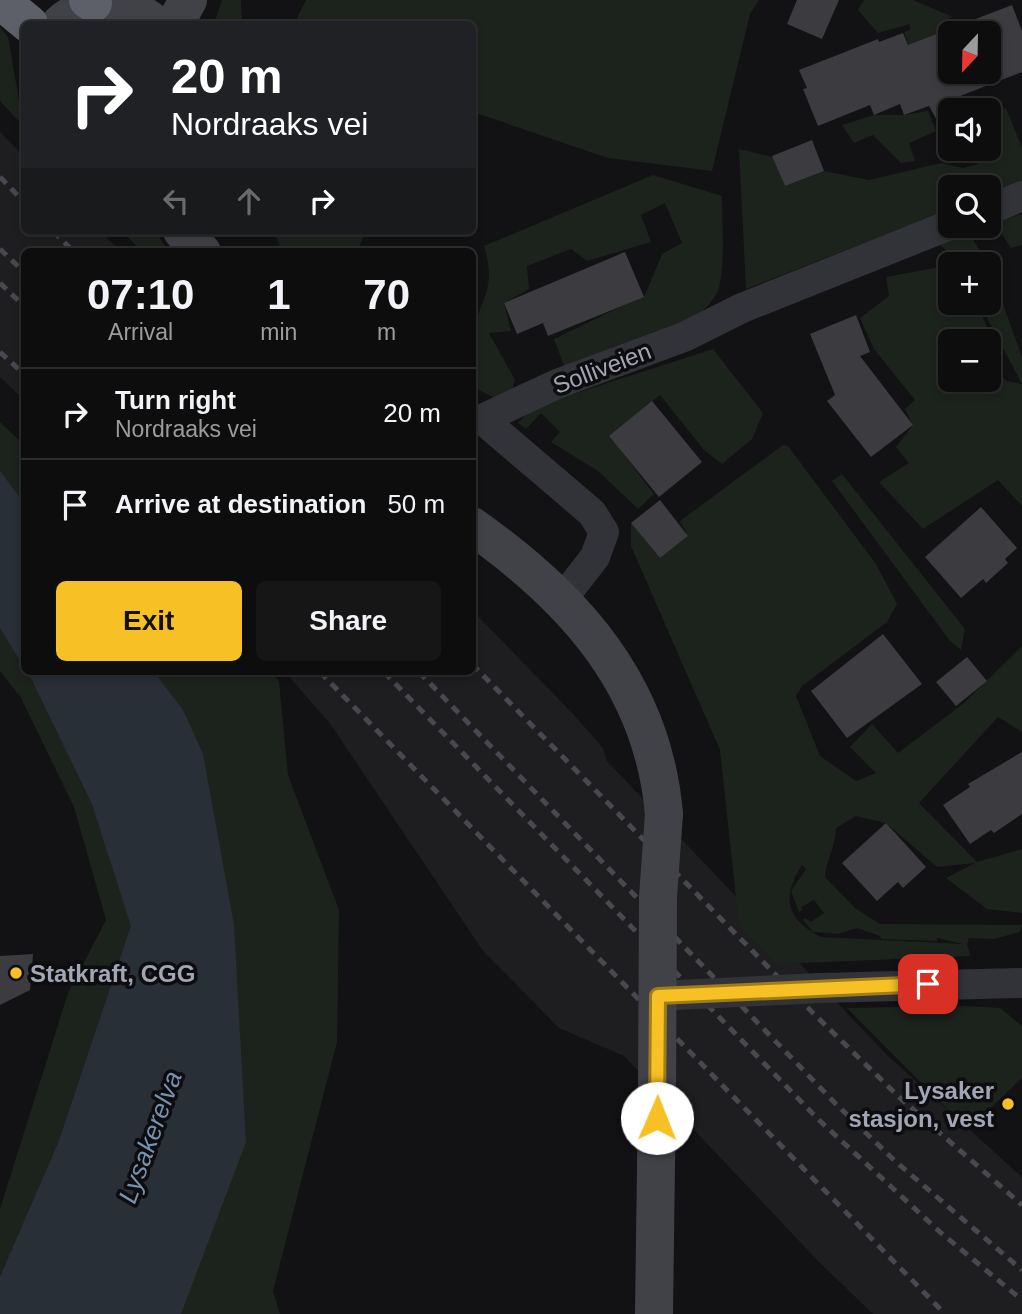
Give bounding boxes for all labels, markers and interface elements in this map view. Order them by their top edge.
north arrow [938,21,1001,84]
map controls [938,21,1001,392]
icon: right [56,49,147,140]
text: 20 m [171,49,283,103]
button: sound [938,98,1001,161]
text: Nordraaks vei [171,106,368,142]
button: search [938,175,1001,238]
icon: left [157,182,195,220]
icon: ahead [230,182,268,220]
icon: right [303,182,341,220]
button: + [938,252,1001,315]
text: 07:10 [87,271,194,318]
text: 1 [267,271,291,318]
text: 70 [363,271,410,318]
text: Arrival [108,319,173,345]
text: min [260,319,297,345]
text: m [377,319,396,345]
button: − [938,329,1001,392]
street label: Solliveien [549,337,655,399]
text: Turn right [115,385,236,415]
icon: right [56,395,94,433]
text: 20 m [383,398,441,428]
text: Nordraaks vei [115,416,257,442]
icon: arrive [56,486,94,524]
text: Arrive at destination [115,489,366,519]
text: 50 m [387,489,445,519]
button: Exit [56,581,242,661]
button: Share [256,581,441,661]
pin [898,954,958,1014]
place label: Statkraft, CGG [30,960,195,987]
marker: Statkraft, CGG [8,965,24,981]
icon: arrive [909,965,947,1003]
water label: Lysakerelva [112,1067,188,1207]
place label: Lysaker stasjon, vest [849,1077,994,1132]
position arrow [620,1081,694,1155]
marker: Lysaker stasjon, vest [1000,1096,1016,1112]

